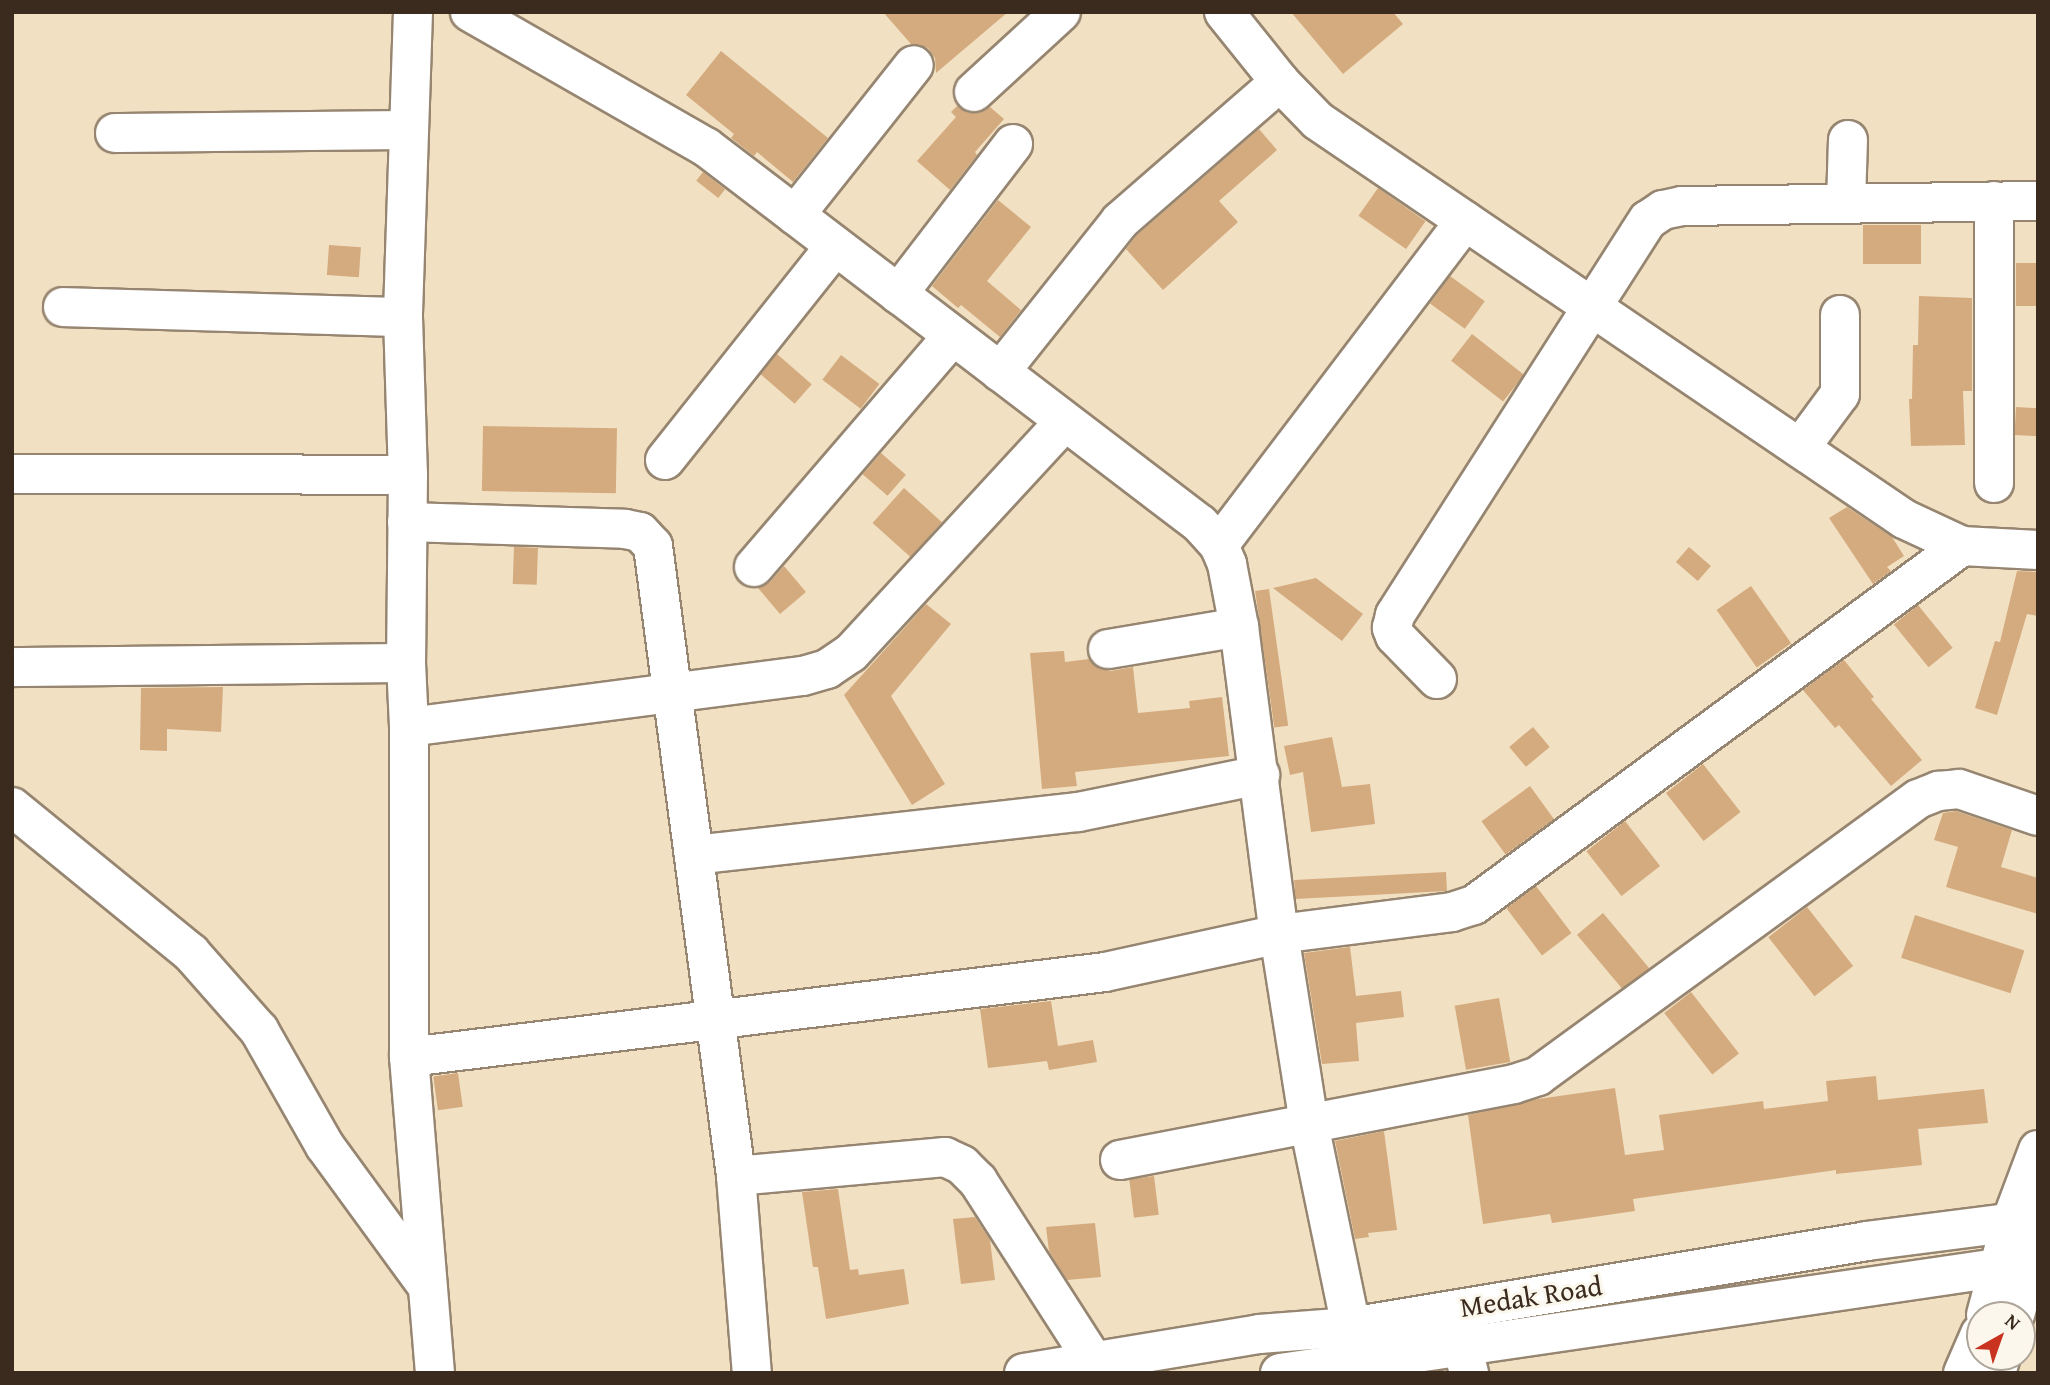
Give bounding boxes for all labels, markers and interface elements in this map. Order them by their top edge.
street label: Medak Road [1458,1268,1604,1324]
north arrow [1966,1301,2036,1371]
text: N [1999,1307,2027,1336]

